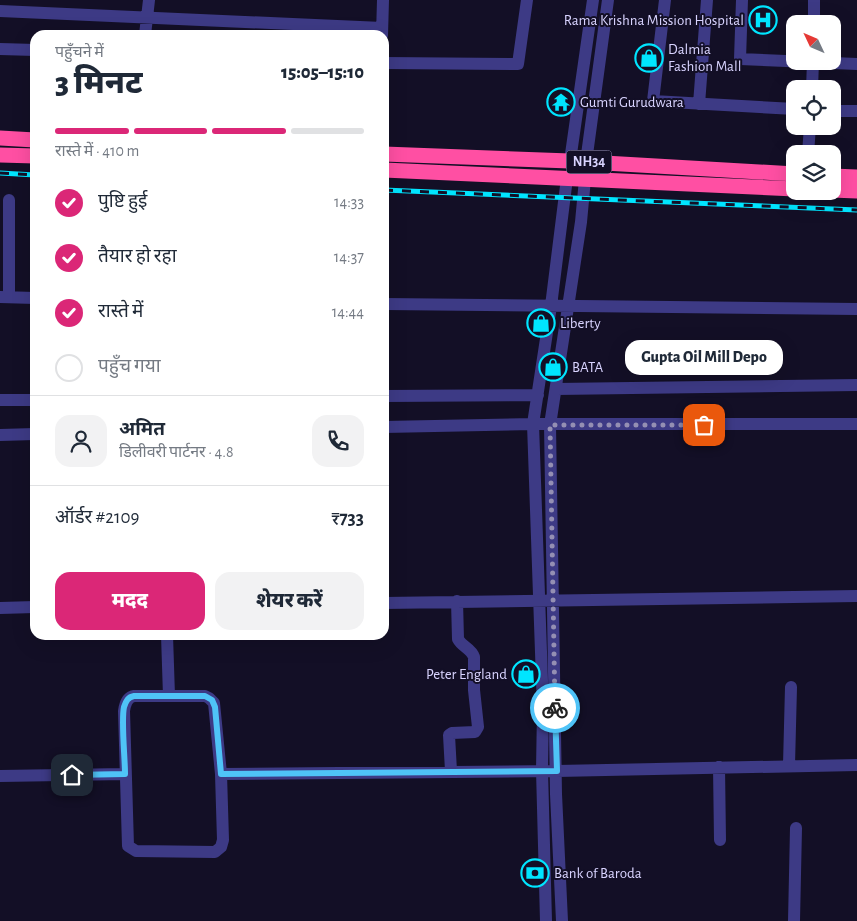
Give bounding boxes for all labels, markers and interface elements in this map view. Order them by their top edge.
hospital icon: Rama Krishna Mission Hospital [748,5,778,35]
place label: Rama Krishna Mission Hospital [564,13,744,28]
north arrow [786,15,841,70]
map controls [786,15,841,200]
place label: Dalmia Fashion Mall [668,42,741,74]
shop icon: Dalmia Fashion Mall [634,43,664,73]
text: पहुँचने में [55,44,104,60]
text: 15:05–15:10 [281,63,364,82]
text: 3 मिनट [55,67,143,99]
button: locate [786,80,841,135]
temple icon: Gumti Gurudwara [546,87,576,117]
place label: Gumti Gurudwara [580,95,684,110]
text: रास्ते में · 410 m [55,143,139,159]
button: layers [786,145,841,200]
road number: NH34 [566,150,612,173]
icon: check [55,189,83,217]
text: पुष्टि हुई [98,192,147,211]
text: 14:33 [334,194,364,210]
icon: check [55,244,83,272]
text: तैयार हो रहा [98,247,177,266]
text: 14:37 [334,249,364,265]
icon: check [55,299,83,327]
text: रास्ते में [98,302,143,321]
text: 14:44 [332,304,364,320]
shop icon: Liberty [526,308,556,338]
place label: Liberty [560,316,601,331]
callout: Gupta Oil Mill Depo [625,340,783,375]
text: Gupta Oil Mill Depo [641,349,767,365]
shop icon: BATA [538,352,568,382]
text: पहुँच गया [98,357,161,376]
place label: BATA [572,360,603,375]
pin [683,404,725,446]
icon: bag [690,411,718,439]
button: person [55,415,107,467]
button: phone [312,415,364,467]
text: अमित [119,420,165,439]
text: डिलीवरी पार्टनर · 4.8 [119,444,234,460]
text: ऑर्डर #2109 [55,508,139,527]
text: ₹733 [331,509,364,528]
button: मदद [55,572,205,630]
button: शेयर करें [215,572,364,630]
shop icon: Peter England [511,659,541,689]
place label: Peter England [426,667,507,682]
courier [530,683,580,733]
icon: bike [541,694,569,722]
pin [51,754,93,796]
icon: home [58,761,86,789]
bank icon: Bank of Baroda [520,858,550,888]
place label: Bank of Baroda [554,866,642,881]

